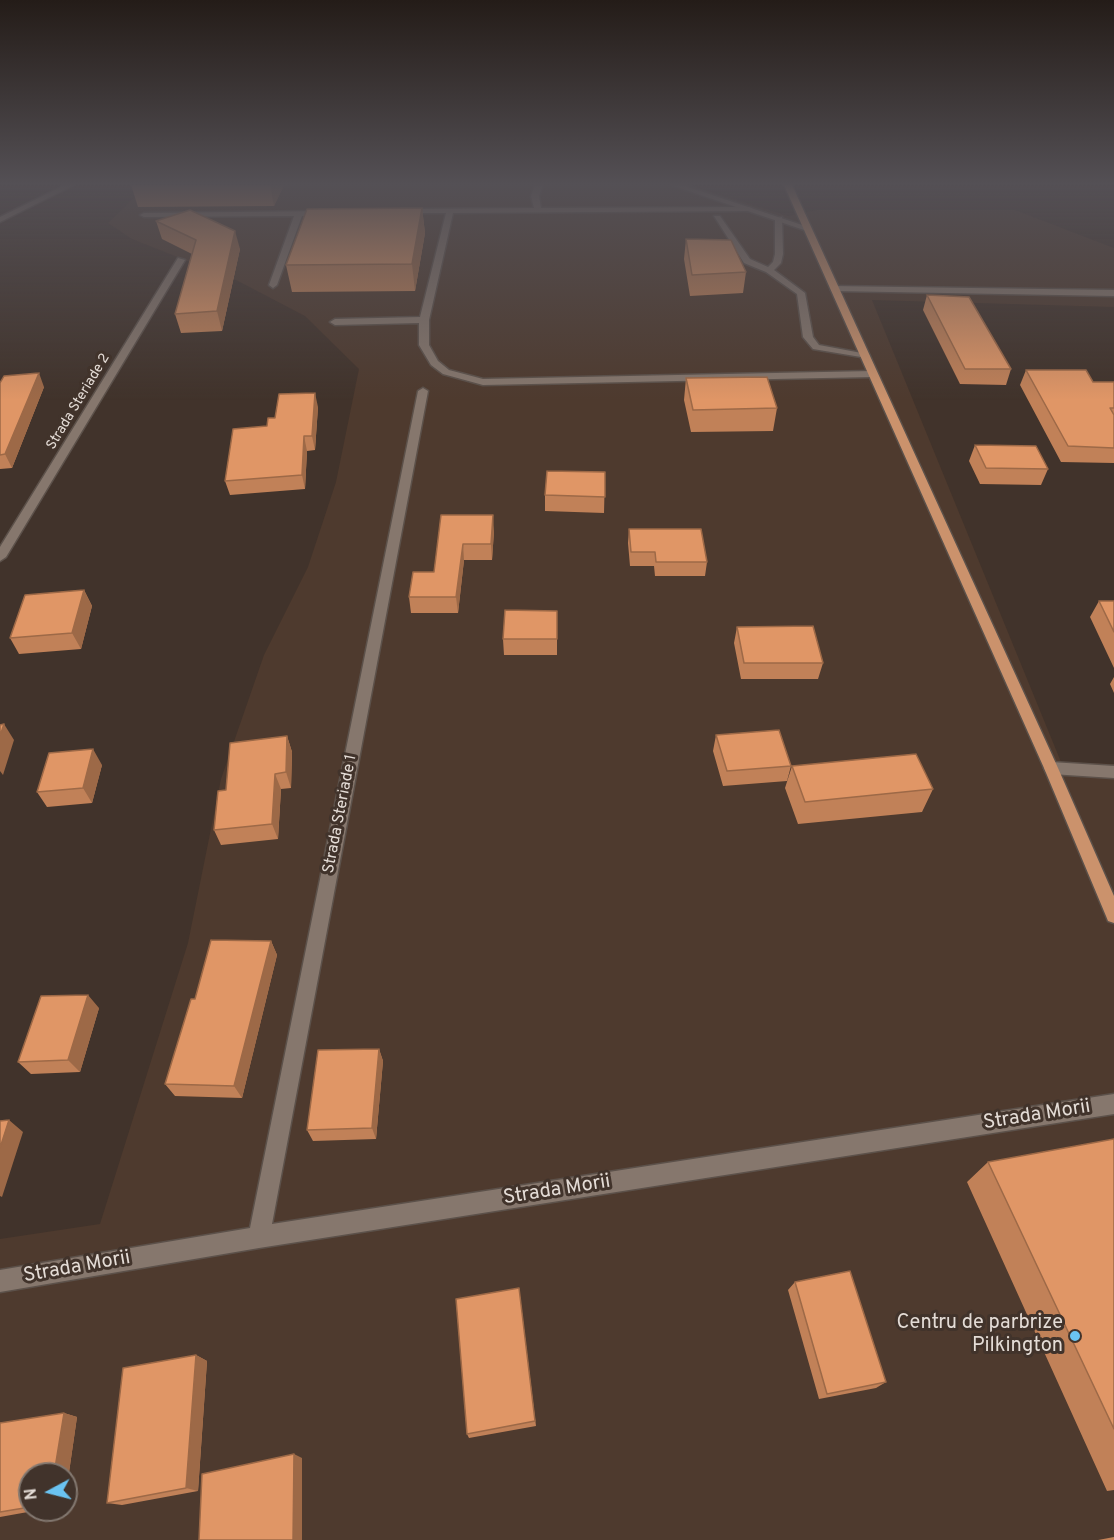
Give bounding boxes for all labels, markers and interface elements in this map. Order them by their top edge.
street label: Strada Steriade 2 [44,351,114,453]
street label: Strada Steriade 1 [320,753,362,875]
street label: Strada Morii [982,1096,1092,1136]
street label: Strada Morii [502,1171,612,1211]
street label: Strada Morii [22,1247,132,1289]
place label: Centru de parbrize Pilkington [896,1312,1063,1359]
marker: Centru de parbrize Pilkington [1068,1329,1082,1343]
north arrow [18,1462,78,1522]
text: N [21,1487,43,1501]

